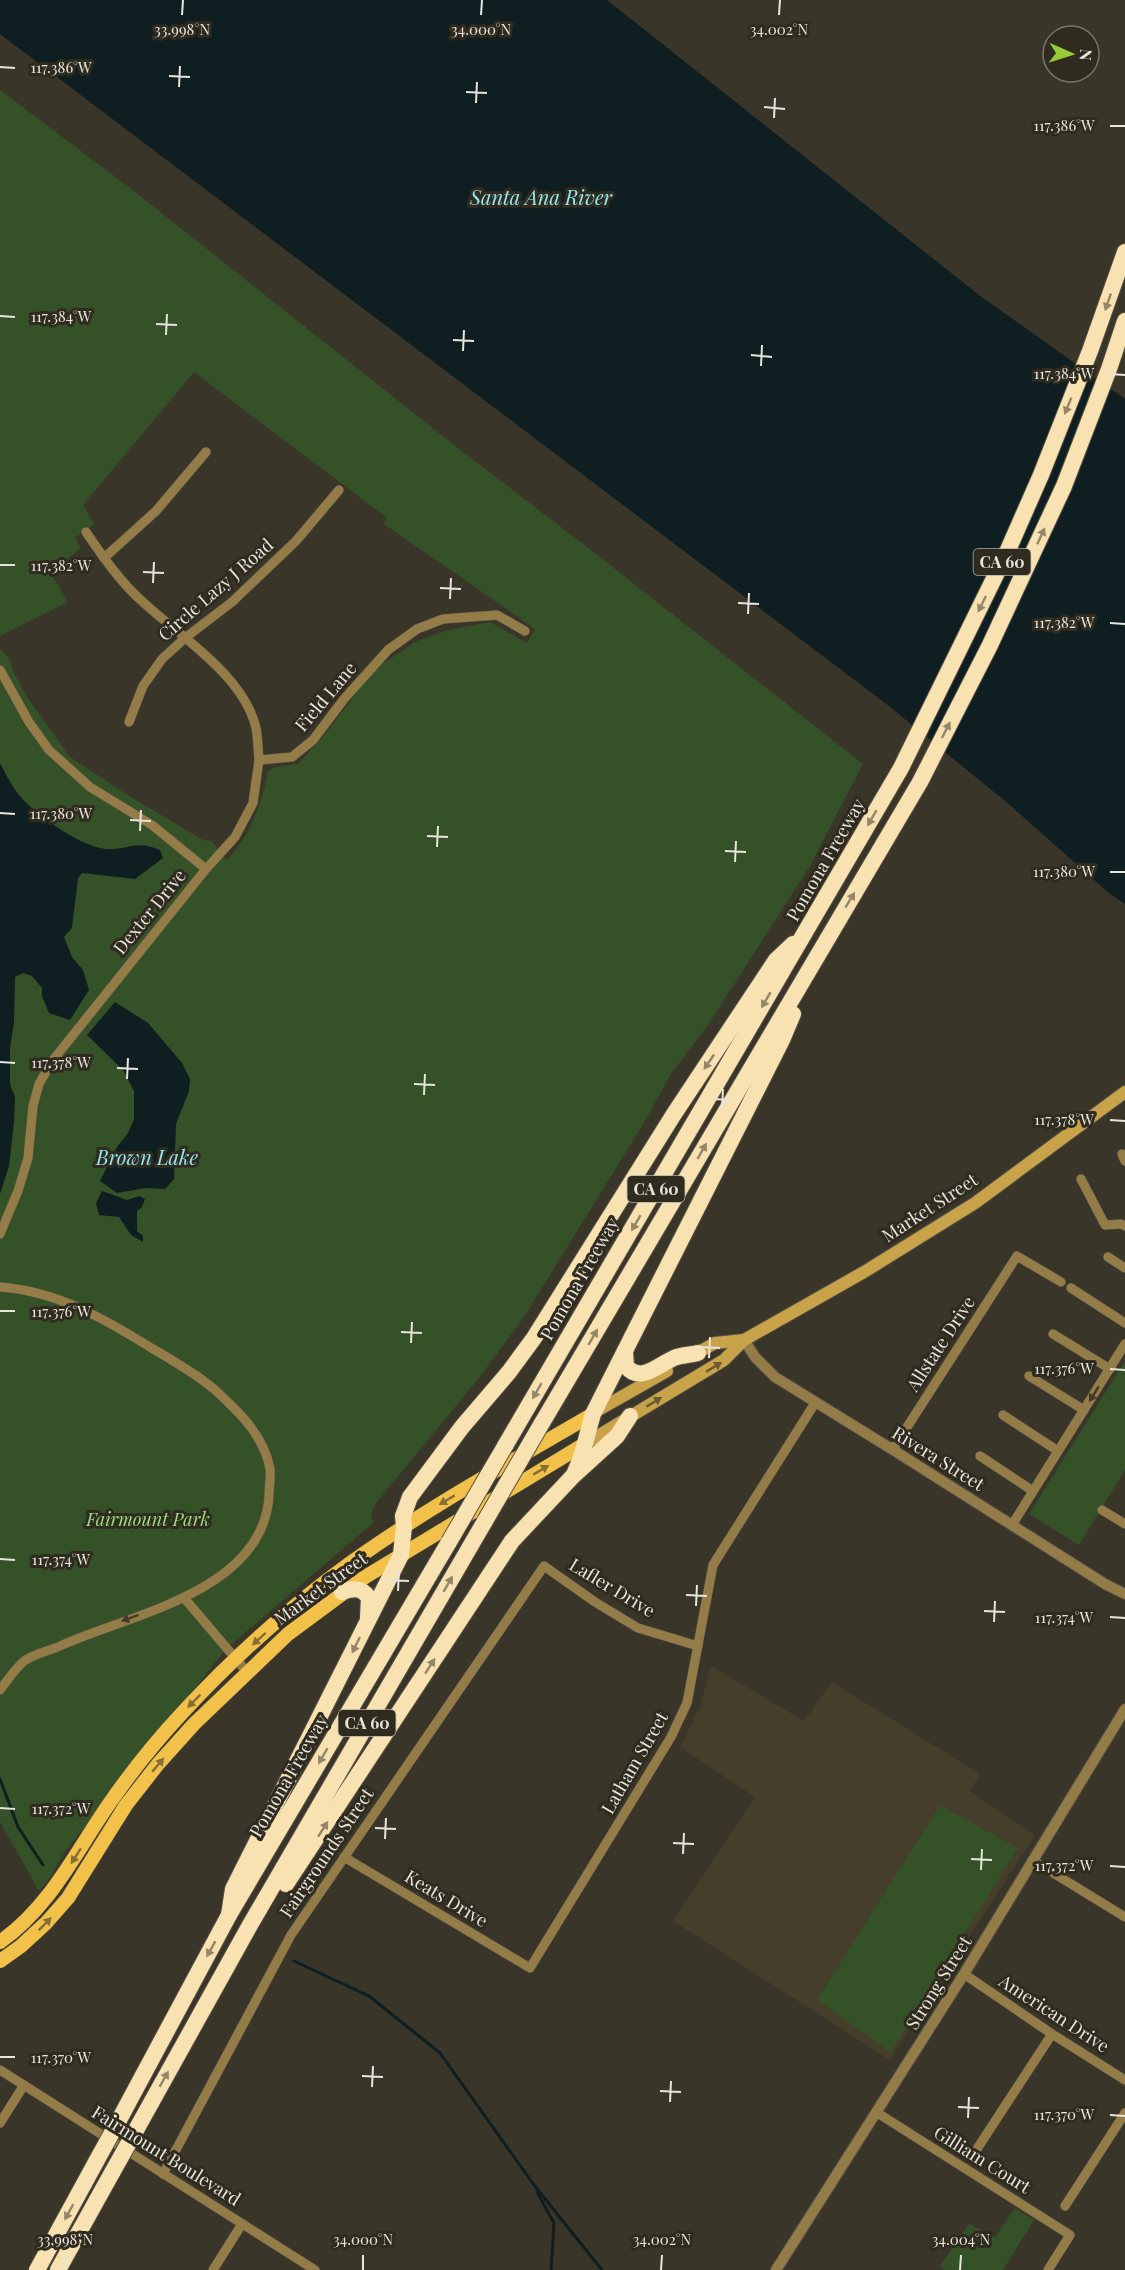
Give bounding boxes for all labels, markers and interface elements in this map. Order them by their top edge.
text: 33.998°N [154,19,210,39]
text: 34.000°N [451,19,511,39]
text: 34.002°N [750,19,809,39]
north arrow [1041,24,1101,84]
text: N [1076,48,1097,62]
text: 117.386°W [30,57,92,77]
text: 117.386°W [1033,115,1095,135]
water label: Santa Ana River [469,183,614,210]
one-way arrow [1102,293,1112,311]
text: 117.384°W [31,306,92,326]
text: 117.384°W [1034,363,1095,383]
one-way arrow [1063,397,1073,415]
one-way arrow [1036,527,1045,544]
street label: Circle Lazy J Road [153,532,278,646]
road number: CA 60 [974,549,1030,575]
text: 117.382°W [31,555,92,575]
one-way arrow [978,595,987,612]
text: 117.382°W [1034,612,1095,632]
street label: Field Lane [289,656,361,736]
one-way arrow [941,721,951,739]
street label: Pomona Freeway [780,794,870,925]
text: 117.380°W [30,803,92,823]
one-way arrow [867,810,877,827]
text: 117.380°W [1033,861,1095,881]
street label: Dexter Drive [108,864,191,959]
one-way arrow [845,892,856,908]
one-way arrow [761,992,772,1008]
text: 117.378°W [31,1052,91,1072]
one-way arrow [703,1053,715,1069]
text: 117.378°W [1034,1109,1094,1129]
one-way arrow [697,1142,707,1159]
water label: Brown Lake [95,1143,198,1170]
street label: Market Street [877,1167,982,1247]
road number: CA 60 [628,1176,684,1202]
street label: Pomona Freeway [534,1213,624,1344]
one-way arrow [631,1214,641,1231]
street label: Allstate Drive [900,1291,980,1397]
text: 117.376°W [31,1301,91,1321]
one-way arrow [588,1328,598,1345]
text: 117.376°W [1034,1358,1094,1378]
one-way arrow [706,1361,722,1372]
one-way arrow [532,1383,543,1399]
one-way arrow [1089,1386,1100,1402]
one-way arrow [646,1397,663,1407]
street label: Rivera Street [888,1420,990,1496]
one-way arrow [533,1465,549,1476]
one-way arrow [439,1495,455,1506]
park label: Fairmount Park [85,1507,210,1531]
street label: Market Street [269,1546,372,1630]
text: 117.374°W [32,1549,91,1569]
street label: Lafler Drive [565,1552,660,1622]
one-way arrow [443,1575,453,1592]
text: 117.374°W [1035,1607,1094,1627]
one-way arrow [121,1614,139,1624]
one-way arrow [251,1632,266,1646]
one-way arrow [351,1636,361,1653]
one-way arrow [424,1658,435,1674]
one-way arrow [187,1694,201,1708]
street label: Latham Street [595,1706,673,1818]
street label: Pomona Freeway [243,1710,333,1841]
road number: CA 60 [338,1710,395,1736]
one-way arrow [318,1748,328,1765]
one-way arrow [151,1757,164,1773]
street label: Fairgrounds Street [274,1782,379,1922]
text: 117.372°W [32,1798,91,1818]
one-way arrow [317,1821,328,1837]
one-way arrow [70,1848,81,1864]
text: 117.372°W [1035,1855,1094,1875]
street label: Keats Drive [401,1864,492,1932]
one-way arrow [38,1916,52,1931]
street label: Strong Street [900,1930,977,2034]
one-way arrow [205,1941,216,1957]
street label: American Drive [994,1968,1114,2058]
text: 117.370°W [31,2047,92,2067]
one-way arrow [159,2071,170,2087]
street label: Fairmount Boulevard [88,2100,246,2211]
text: 117.370°W [1034,2104,1095,2124]
street label: Gilliam Court [930,2120,1036,2199]
one-way arrow [64,2203,74,2220]
text: 33.998°N [37,2229,93,2249]
text: 34.000°N [333,2229,393,2249]
text: 34.002°N [633,2229,692,2249]
text: 34.004°N [932,2229,991,2249]

